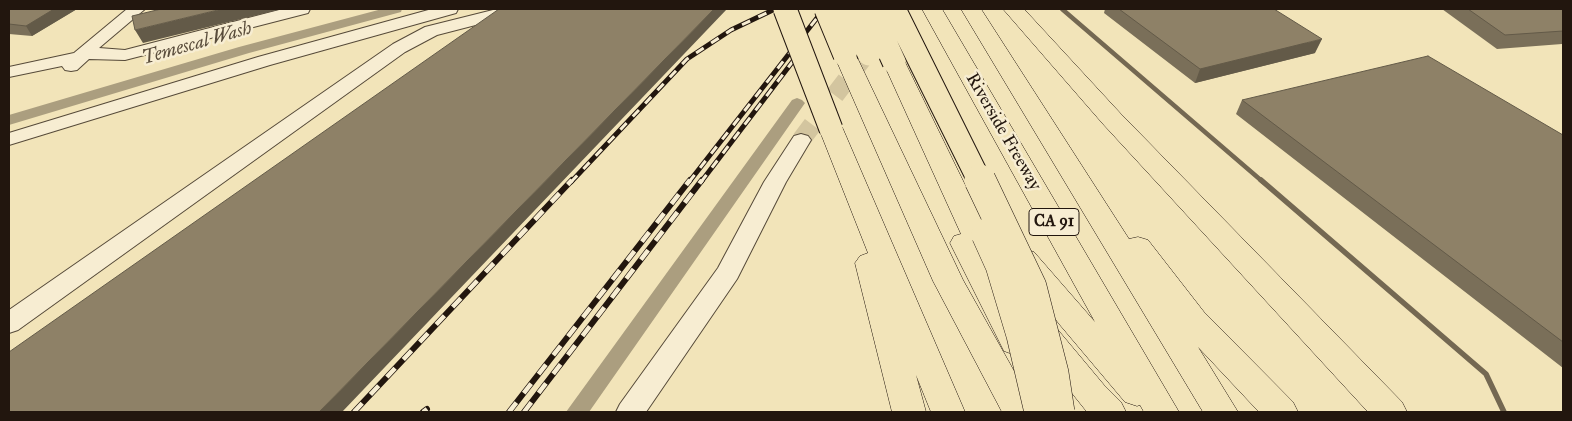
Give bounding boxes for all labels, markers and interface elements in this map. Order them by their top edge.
water label: Temescal Wash [140,17,254,71]
street label: Riverside Freeway [961,69,1045,195]
road number: CA 91 [1029,208,1079,236]

